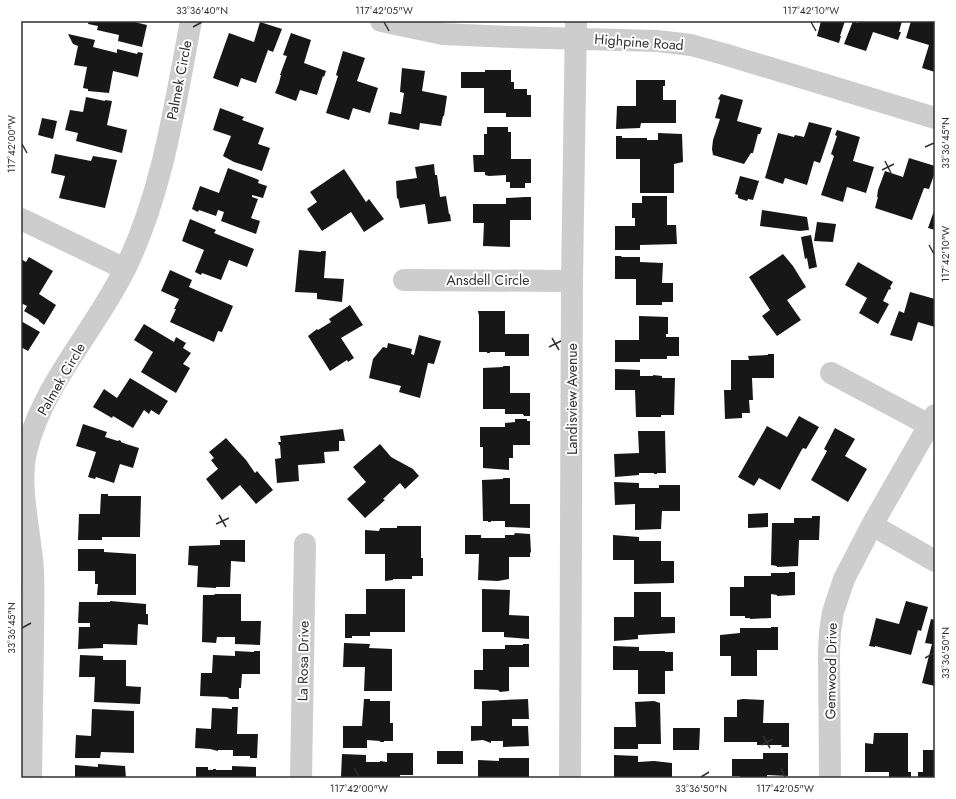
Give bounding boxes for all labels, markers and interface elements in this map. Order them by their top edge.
text: 33°36'40"N [176,3,228,18]
text: 117°42'05"W [355,3,413,18]
text: 117°42'10"W [783,3,839,18]
street label: Highpine Road [594,29,684,55]
street label: Palmek Circle [161,39,197,121]
text: 117°42'00"W [4,115,19,173]
text: 33°36'45"N [938,117,953,169]
text: 117°42'10"W [938,226,953,282]
street label: Ansdell Circle [446,270,530,290]
street label: Palmek Circle [32,339,90,419]
street label: Landisview Avenue [562,343,582,455]
text: 33°36'45"N [4,602,19,654]
street label: La Rosa Drive [292,621,314,701]
street label: Gemwood Drive [820,622,842,720]
text: 33°36'50"N [938,627,953,679]
text: 117°42'00"W [330,781,388,796]
text: 33°36'50"N [675,781,727,796]
text: 117°42'05"W [756,781,814,796]

